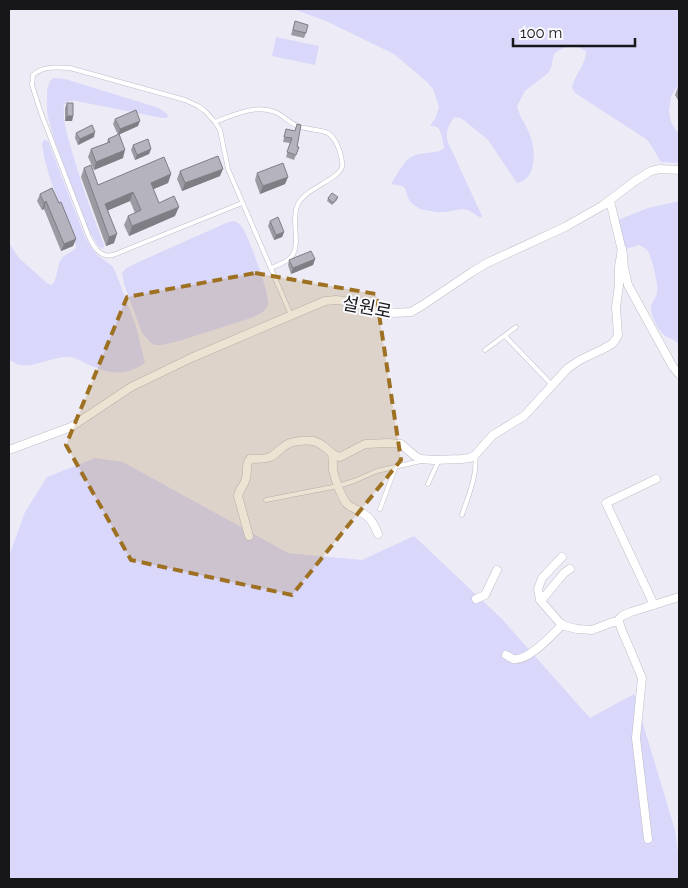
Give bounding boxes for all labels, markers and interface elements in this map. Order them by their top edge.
scale bar [513,15,636,47]
text: 100 m [520,24,562,42]
street label: 설원로 [341,292,393,322]

